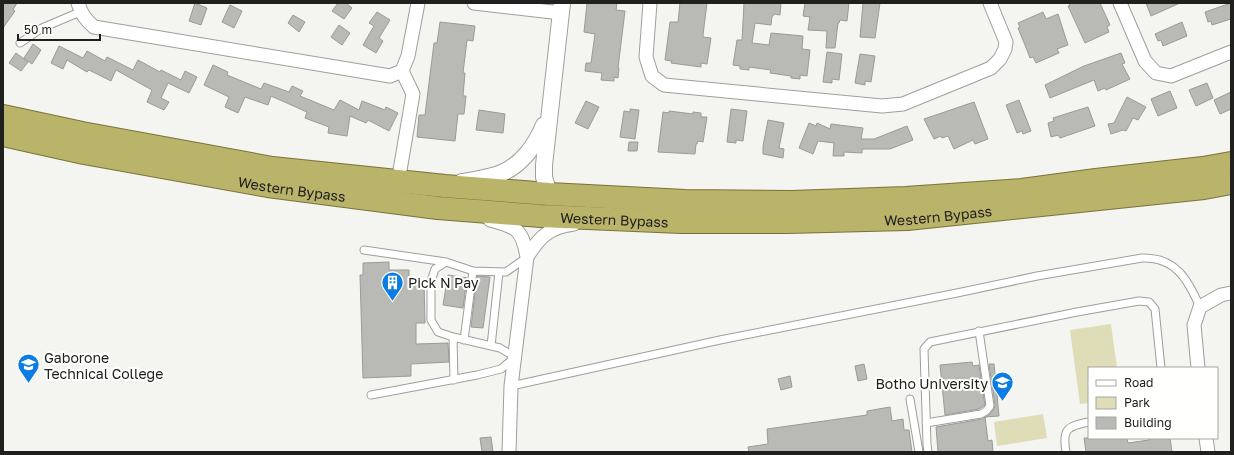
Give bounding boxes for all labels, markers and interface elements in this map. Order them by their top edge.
scale bar [18,16,100,42]
text: 50 m [24,22,52,37]
street label: Western Bypass [237,172,347,204]
street label: Western Bypass [884,202,993,228]
street label: Western Bypass [560,208,669,230]
building icon: Pick N Pay [380,269,406,302]
place label: Pick N Pay [408,274,479,291]
place label: Gaborone Technical College [44,349,163,382]
school or university icon: Gaborone Technical College [16,352,42,385]
legend [1088,367,1218,439]
school or university icon: Botho University [990,370,1016,403]
place label: Botho University [875,375,988,392]
text: Road [1124,375,1153,390]
text: Park [1124,395,1150,410]
text: Building [1124,415,1172,430]

